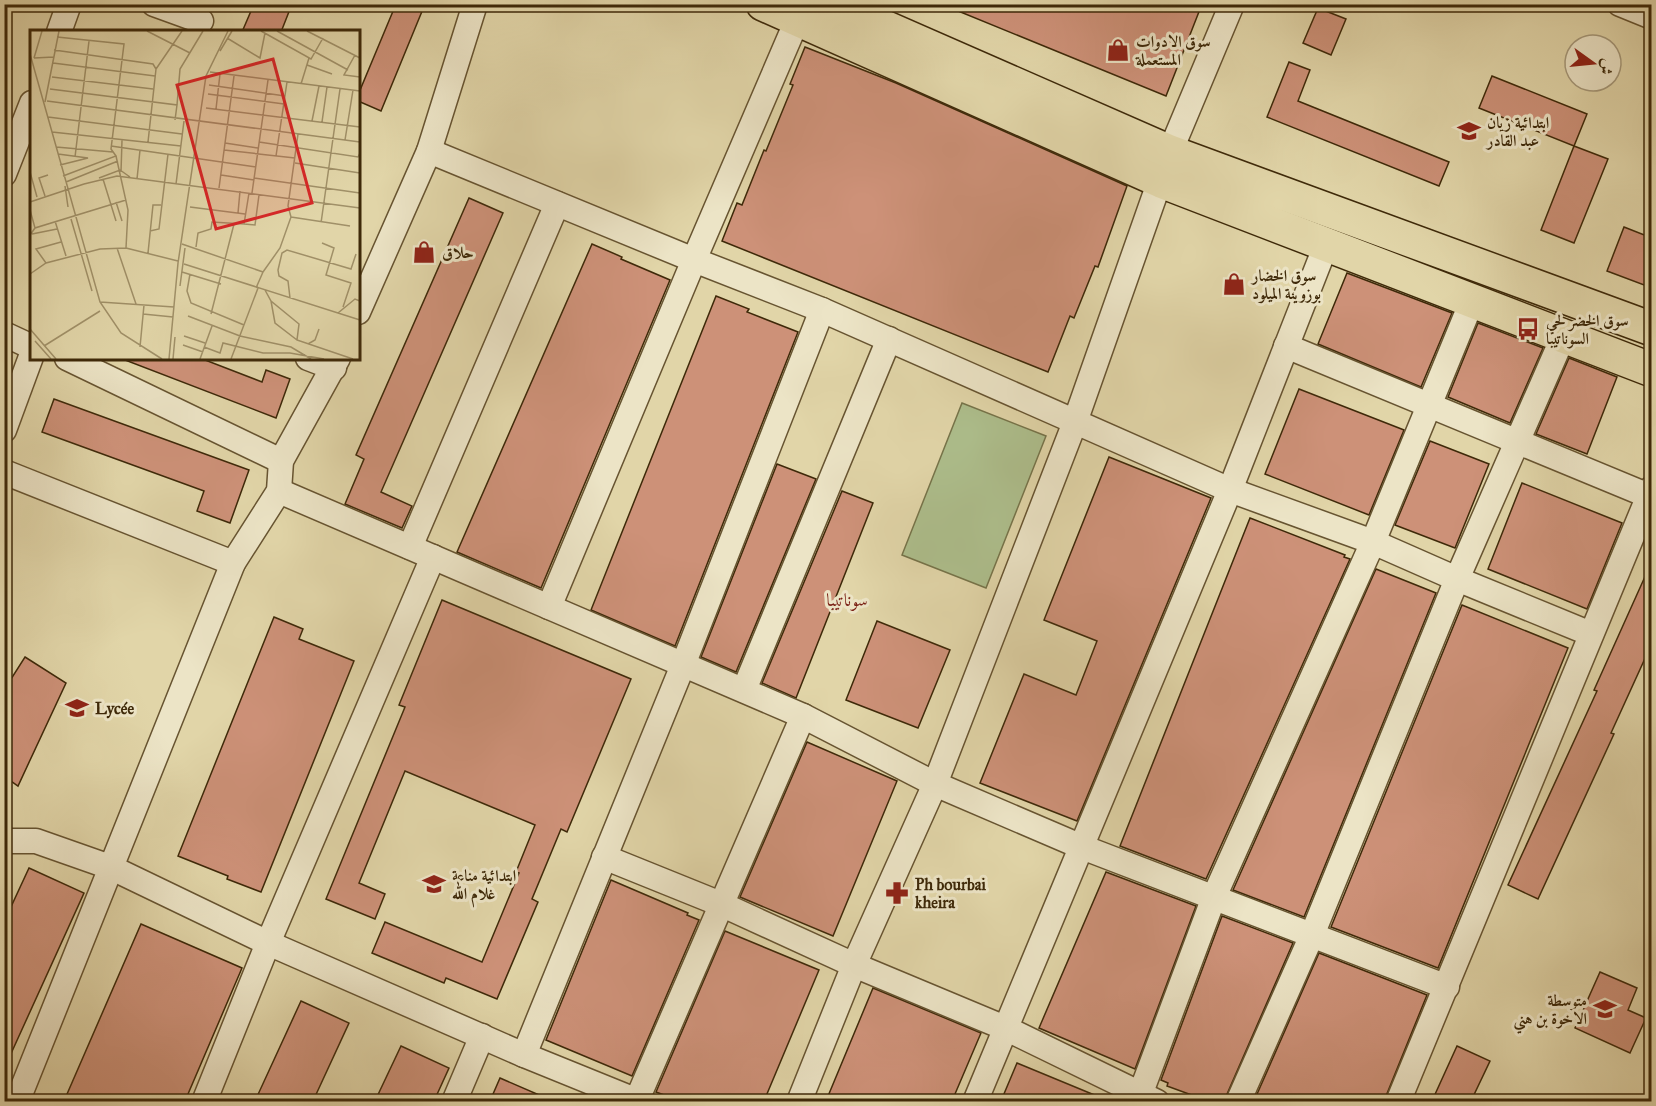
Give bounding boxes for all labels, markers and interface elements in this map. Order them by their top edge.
inset map [30,30,360,360]
place label: سوق الادوات المستعملة [1135,32,1211,69]
north arrow [1563,33,1623,93]
shop icon: سوق الادوات المستعملة [1105,37,1131,63]
text: ش [1596,57,1618,77]
place label: ابتدائية زيان عبد القادر [1485,113,1549,150]
school or university icon: ابتدائية زيان عبد القادر [1456,118,1482,144]
shop icon: حلاق [411,239,437,265]
place label: حلاق [442,243,474,262]
place label: سوق الخضار بوزوينة الميلود [1250,266,1321,304]
shop icon: سوق الخضار بوزوينة الميلود [1221,271,1247,297]
place label: سوق الخضر لحي السوناتيبا [1546,311,1629,349]
bus stop icon: سوق الخضر لحي السوناتيبا [1515,316,1541,342]
district label: سوناتيبا [826,589,868,611]
school or university icon: Lycée [64,695,90,721]
place label: Lycée [95,699,134,719]
place label: ابتدائية مناعة غلام الله [452,866,516,908]
school or university icon: ابتدائية مناعة غلام الله [421,871,447,897]
place label: Ph bourbai kheira [915,875,986,912]
pharmacy icon: Ph bourbai kheira [884,880,910,906]
place label: متوسطة الاخوة بن هني [1514,991,1587,1034]
school or university icon: متوسطة الاخوة بن هني [1592,996,1618,1022]

